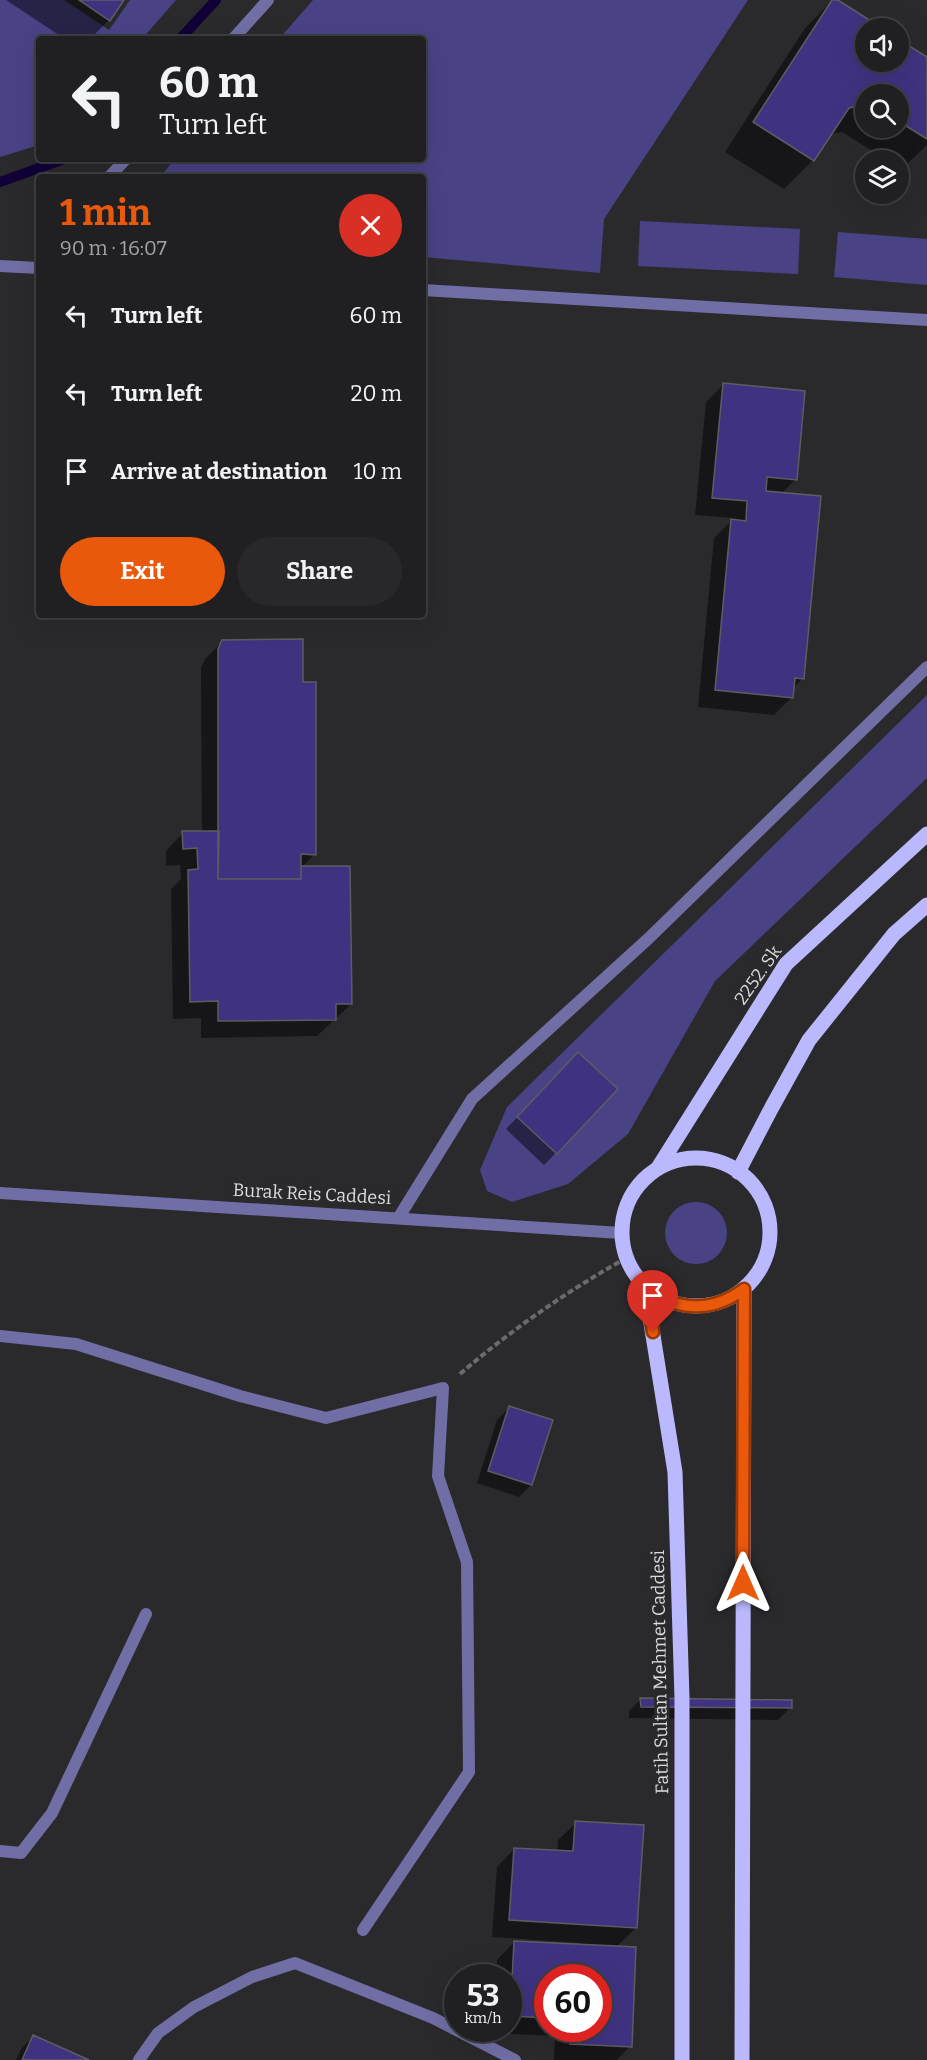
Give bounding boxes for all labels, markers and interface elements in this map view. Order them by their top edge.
map controls [855,18,909,204]
button: sound [855,18,909,72]
text: 60 m [159,58,258,108]
icon: left [60,60,138,138]
button: search [855,84,909,138]
text: Turn left [159,109,267,141]
button: layers [855,150,909,204]
text: 1 min [60,191,151,235]
button: close [339,194,402,257]
text: 90 m · 16:07 [60,236,167,260]
icon: left [60,299,93,332]
text: Turn left [111,302,203,329]
text: 60 m [350,302,402,329]
icon: left [60,377,93,410]
text: Turn left [111,380,203,407]
text: 20 m [351,380,402,407]
icon: arrive [60,455,93,488]
text: Arrive at destination [111,458,327,485]
text: 10 m [354,458,402,485]
button: Exit [60,537,225,606]
button: Share [237,537,402,606]
street label: 2252. Sk [730,941,787,1009]
street label: Burak Reis Caddesi [232,1179,392,1209]
pin [627,1270,678,1332]
icon: arrive [636,1279,669,1312]
street label: Fatih Sultan Mehmet Caddesi [647,1550,673,1794]
position arrow [711,1551,775,1615]
speed limit sign: 60 [534,1964,612,2042]
text: 53 [467,1978,499,2014]
text: km/h [464,2009,502,2027]

